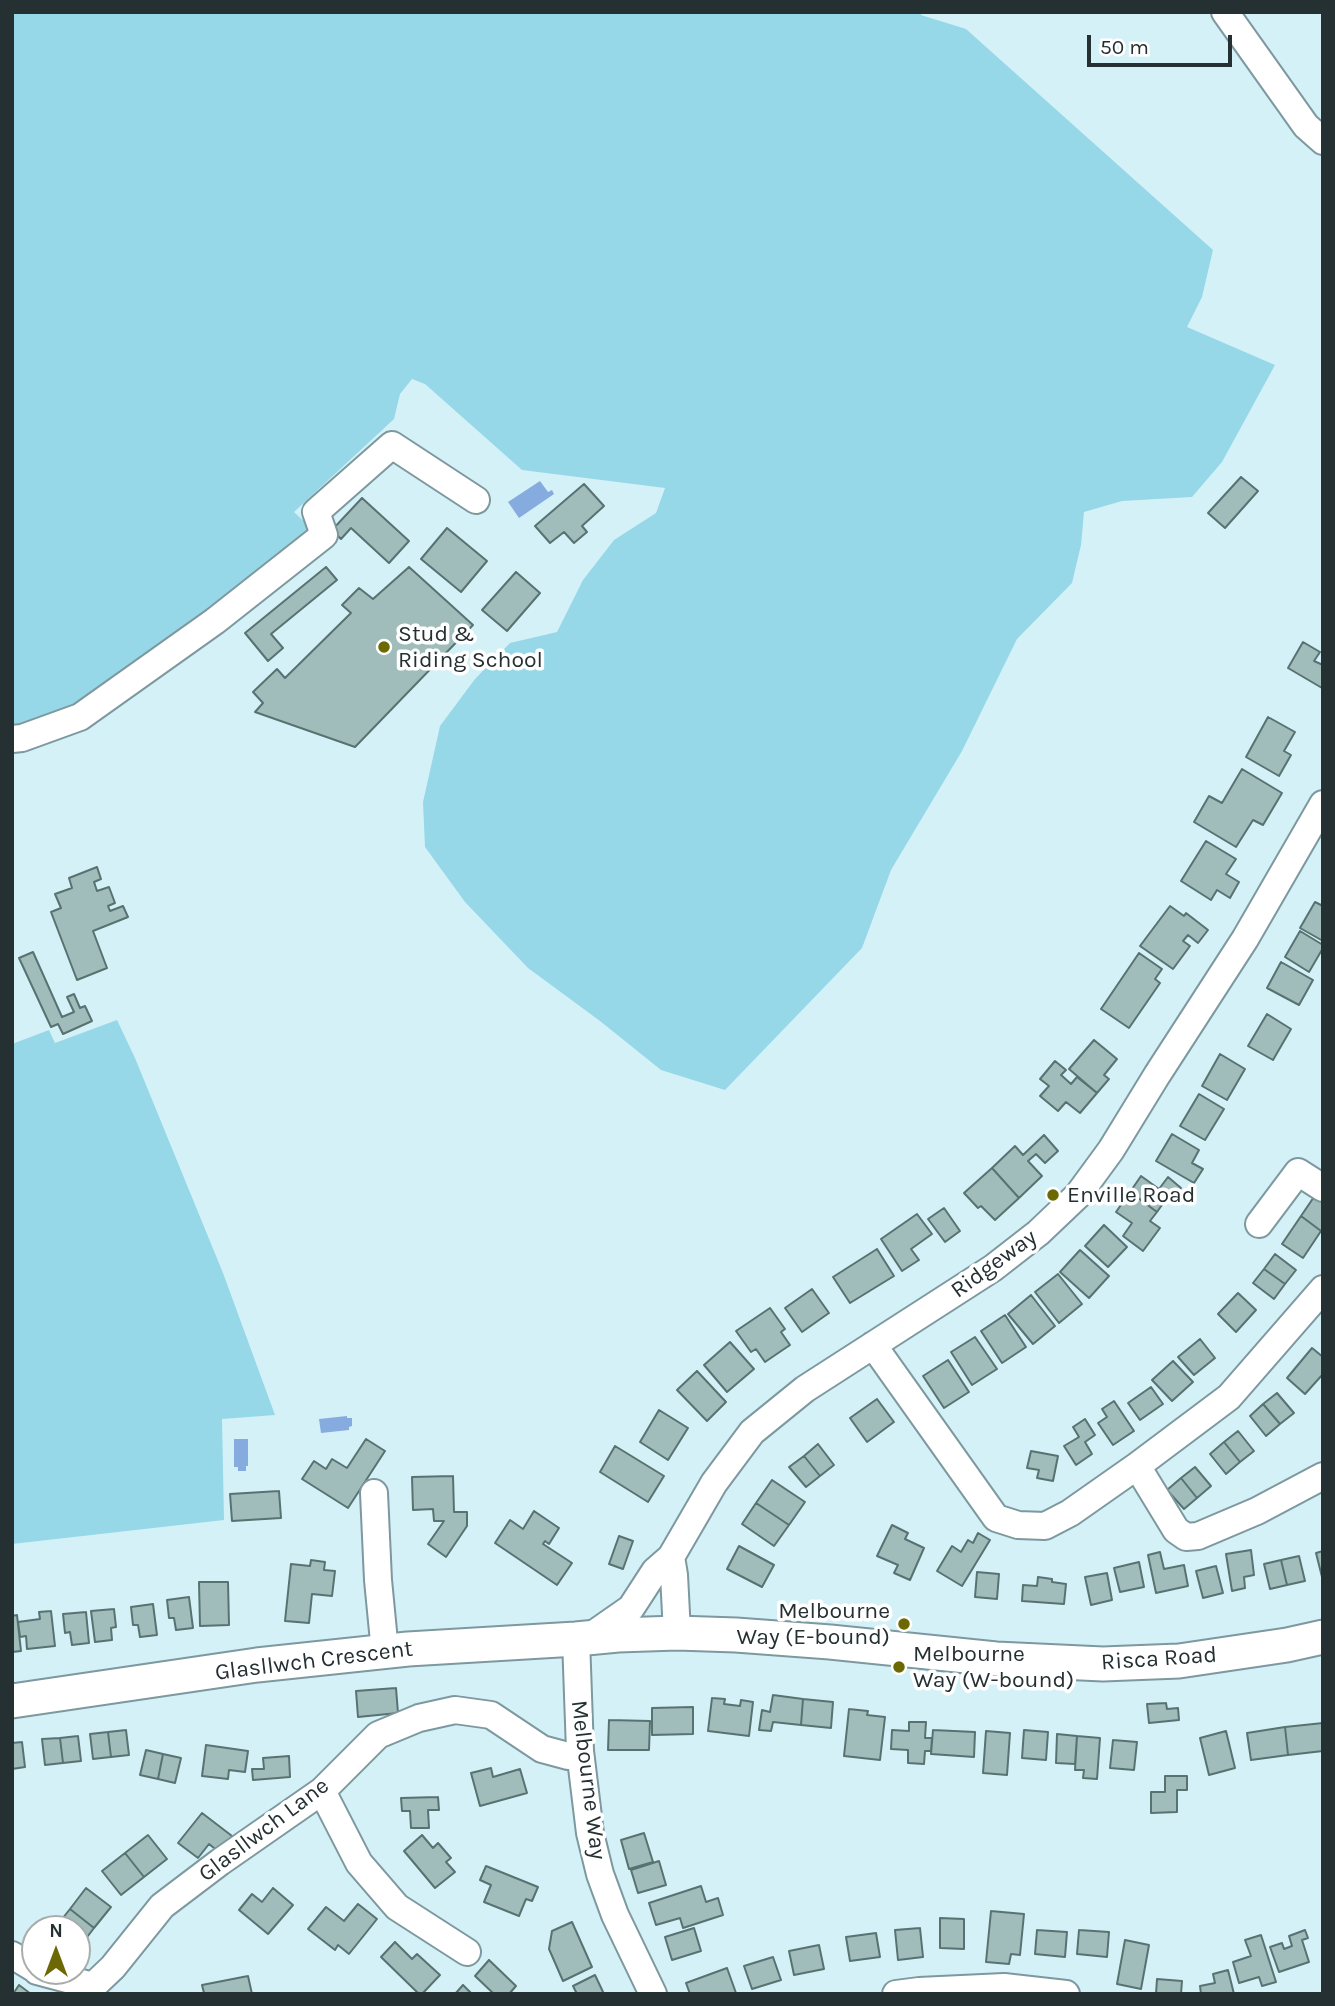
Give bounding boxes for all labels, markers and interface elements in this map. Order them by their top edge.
scale bar [1090,21,1235,65]
text: 50 m [1100,35,1149,59]
place label: Stud & Riding School [398,620,543,674]
marker: Stud & Riding School [376,639,392,655]
place label: Enville Road [1067,1181,1195,1209]
marker: Enville Road [1045,1187,1061,1203]
street label: Ridgeway [946,1224,1042,1304]
place label: Melbourne Way (E-bound) [736,1597,890,1651]
marker: Melbourne Way (E-bound) [896,1616,912,1632]
street label: Glasllwch Crescent [213,1635,415,1687]
place label: Melbourne Way (W-bound) [913,1640,1074,1694]
street label: Risca Road [1100,1641,1218,1677]
marker: Melbourne Way (W-bound) [891,1659,907,1675]
street label: Melbourne Way [565,1699,611,1861]
street label: Glasllwch Lane [193,1772,335,1888]
north arrow [21,1915,91,1985]
text: N [49,1920,63,1942]

